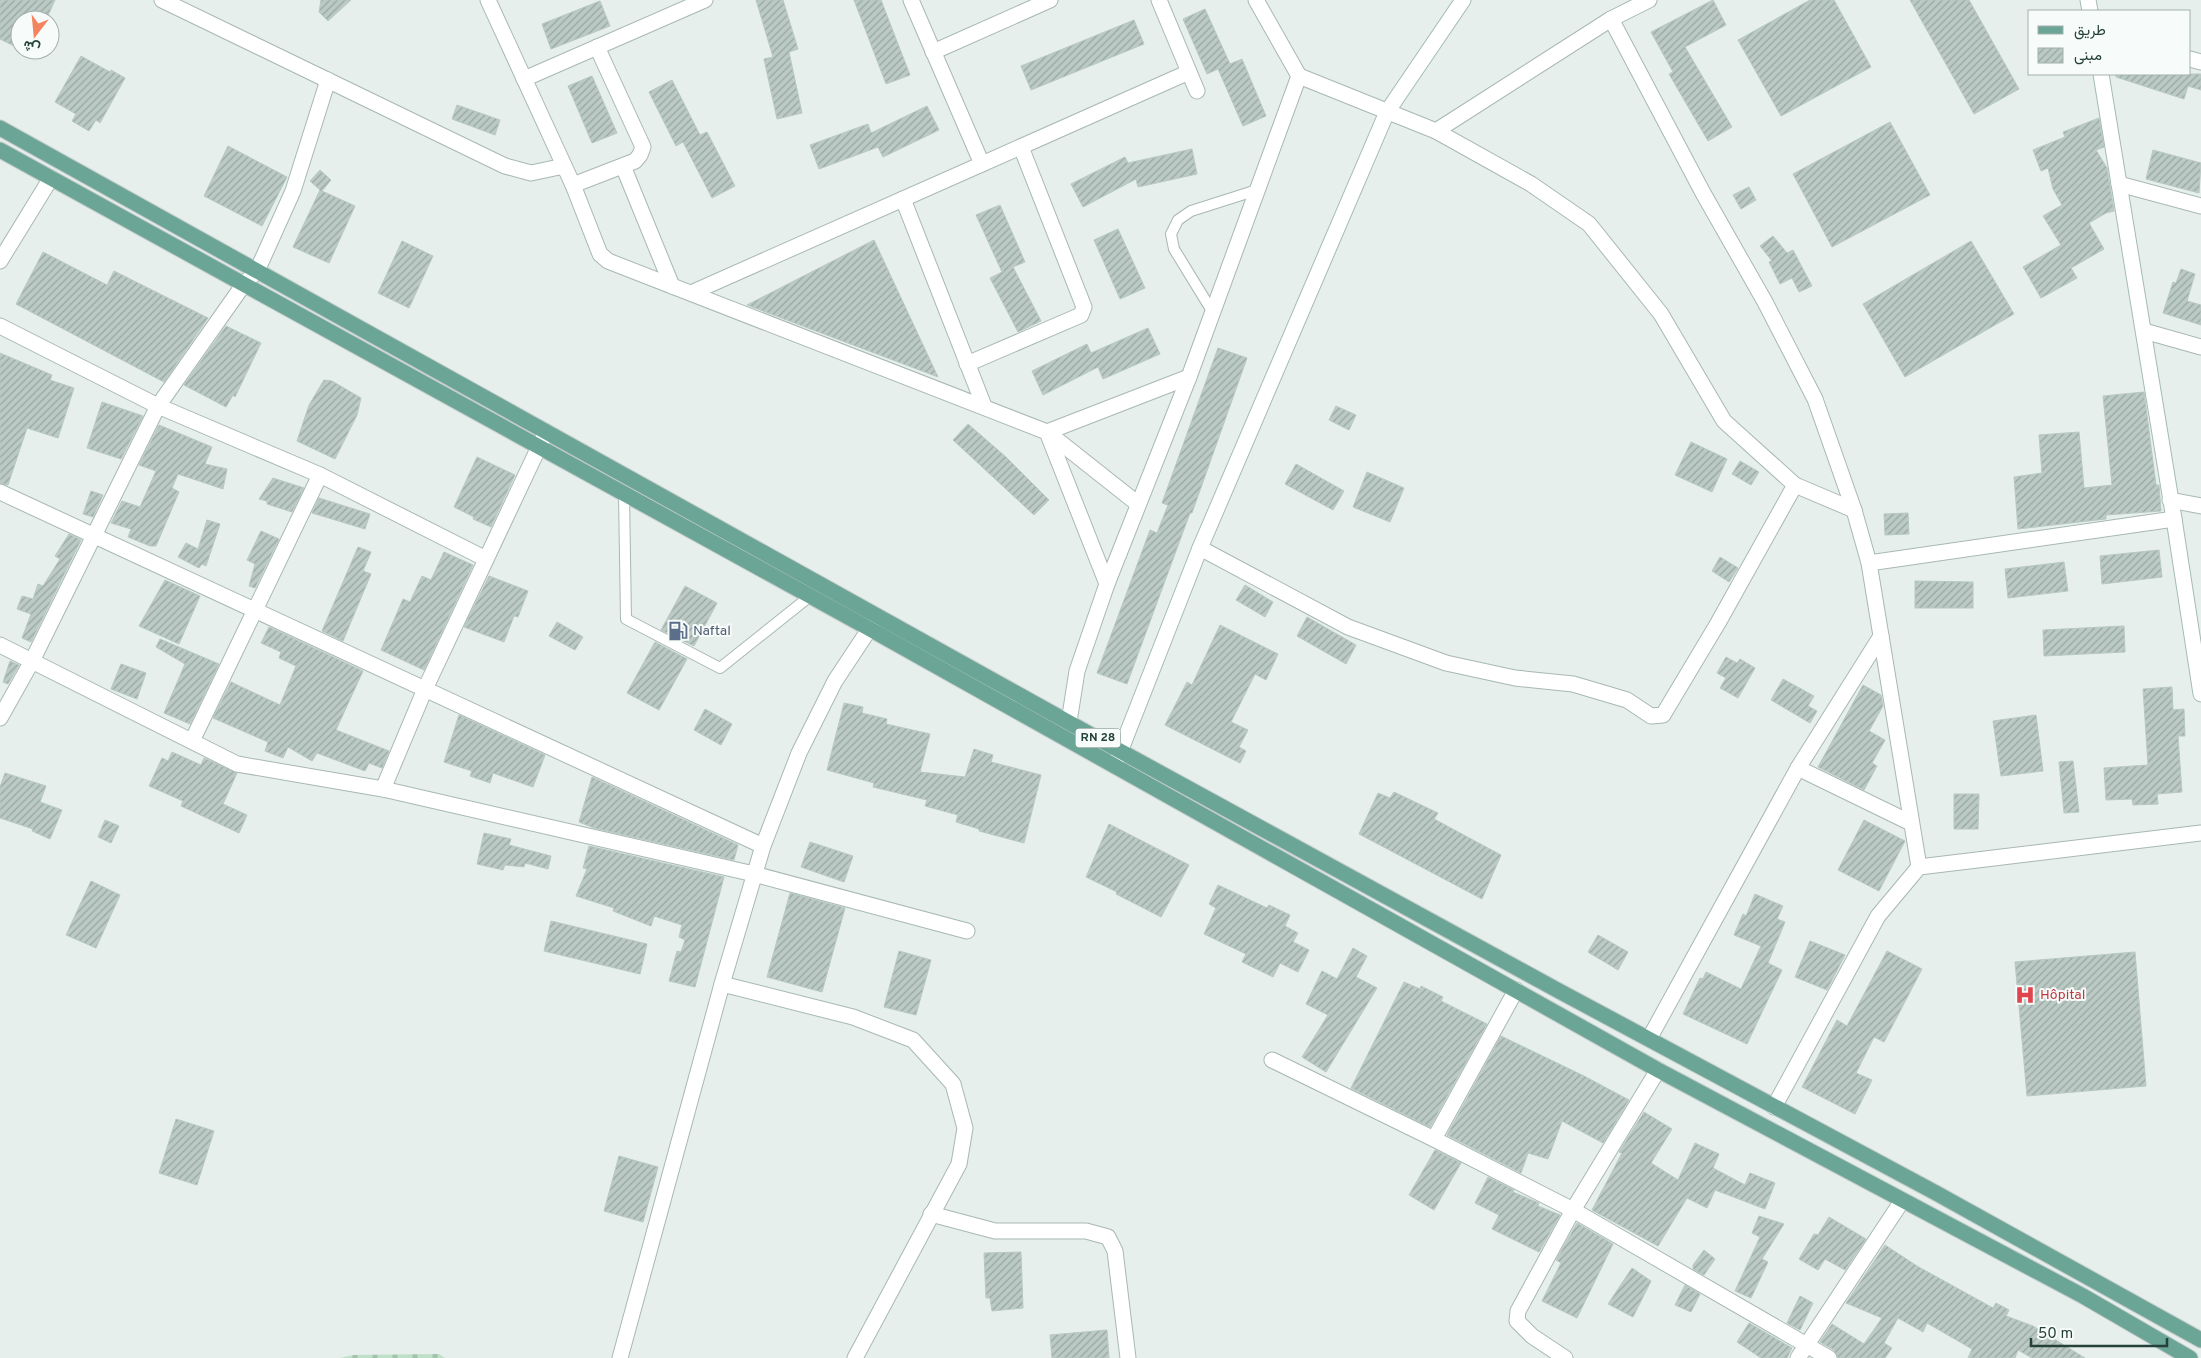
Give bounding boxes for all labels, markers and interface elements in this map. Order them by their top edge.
north arrow [10,10,60,60]
legend [2028,10,2191,75]
text: طريق [2074,22,2106,41]
text: ش [21,36,42,57]
text: مبنى [2074,47,2102,66]
fuel station icon: Naftal [667,620,689,642]
place label: Naftal [693,623,731,640]
road number: RN 28 [1076,728,1120,748]
hospital icon: Hôpital [2014,984,2036,1006]
place label: Hôpital [2040,987,2085,1004]
scale bar [2031,1316,2167,1348]
text: 50 m [2038,1325,2073,1344]

